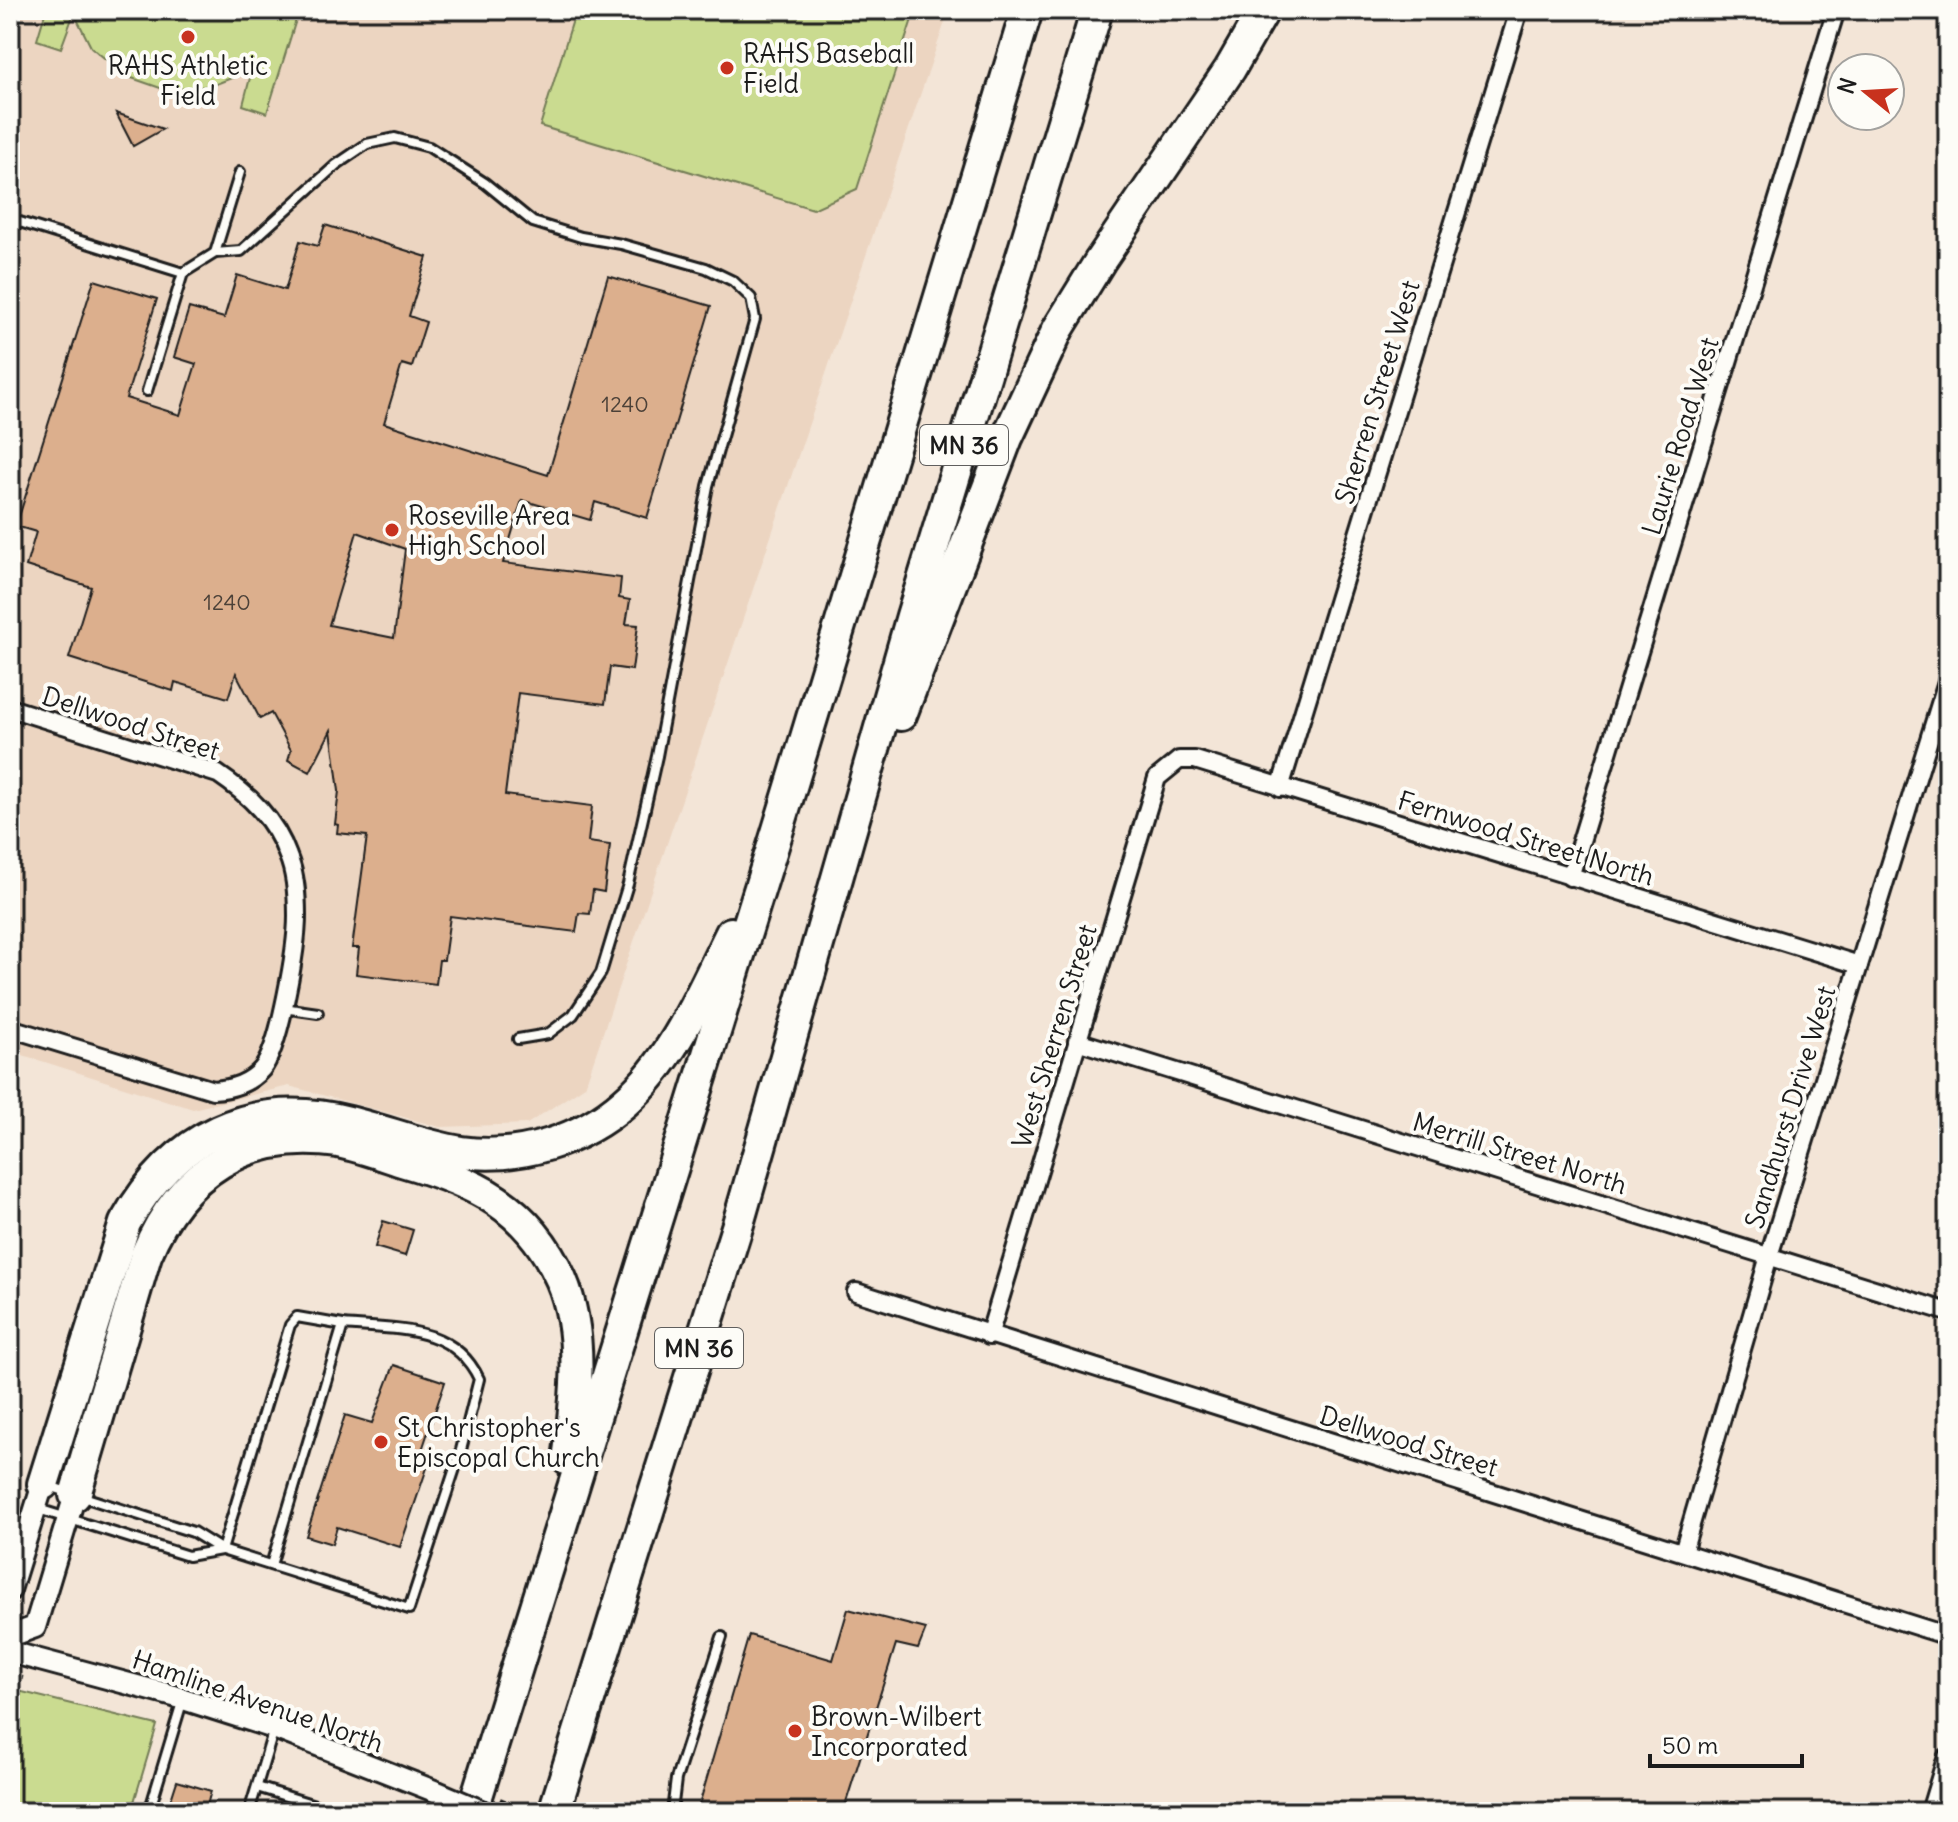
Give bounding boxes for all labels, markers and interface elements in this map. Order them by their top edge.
marker: RAHS Athletic Field [179,28,197,46]
place label: RAHS Baseball Field [743,37,914,100]
place label: RAHS Athletic Field [108,49,268,112]
north arrow [1826,52,1906,132]
marker: RAHS Baseball Field [718,59,736,77]
text: N [1831,74,1863,97]
street label: Sherren Street West [1327,276,1427,508]
street label: Laurie Road West [1634,333,1726,539]
house number: 1240 [601,390,649,418]
road number: MN 36 [920,425,1008,465]
place label: Roseville Area High School [408,499,570,562]
marker: Roseville Area High School [383,521,401,539]
house number: 1240 [203,588,251,616]
street label: Dellwood Street [38,679,224,767]
street label: Fernwood Street North [1394,783,1658,893]
street label: West Sherren Street [1004,920,1104,1152]
street label: Sandhurst Drive West [1737,981,1843,1232]
street label: Merrill Street North [1409,1105,1631,1201]
road number: MN 36 [655,1328,743,1368]
street label: Dellwood Street [1316,1398,1502,1484]
place label: St Christopher's Episcopal Church [397,1411,600,1474]
marker: St Christopher's Episcopal Church [372,1433,390,1451]
street label: Hamline Avenue North [128,1643,388,1759]
place label: Brown-Wilbert Incorporated [811,1700,982,1763]
scale bar [1650,1718,1802,1768]
marker: Brown-Wilbert Incorporated [786,1722,804,1740]
text: 50 m [1662,1730,1718,1760]

